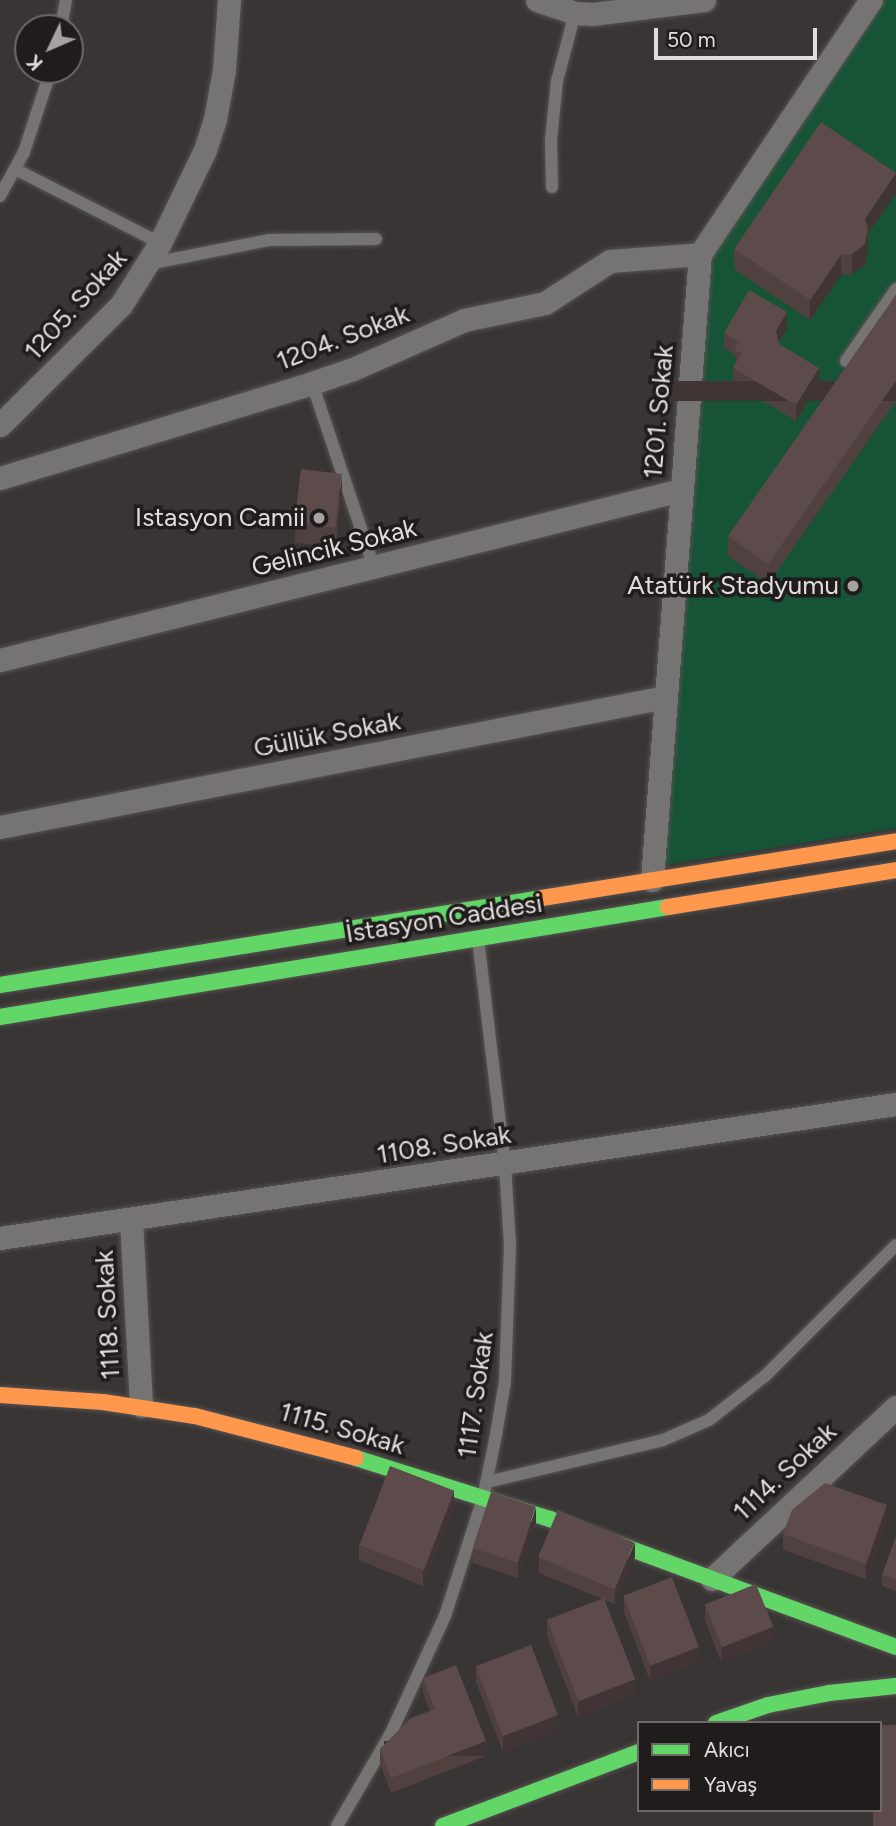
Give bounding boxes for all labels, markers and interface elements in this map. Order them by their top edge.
north arrow [14,14,84,84]
scale bar [658,14,821,58]
text: 50 m [667,27,716,52]
text: K [22,50,48,75]
street label: 1205. Sokak [18,243,134,367]
street label: 1204. Sokak [272,299,414,377]
street label: 1201. Sokak [638,344,680,480]
place label: Istasyon Camii [135,502,305,534]
marker: Istasyon Camii [311,510,327,526]
street label: Gelincik Sokak [248,512,420,584]
place label: Atatürk Stadyumu [627,570,839,602]
marker: Atatürk Stadyumu [845,578,861,594]
street label: Güllük Sokak [251,706,403,764]
street label: İstasyon Caddesi [344,888,544,950]
street label: 1108. Sokak [375,1119,513,1171]
street label: 1118. Sokak [89,1250,127,1380]
street label: 1117. Sokak [452,1330,500,1460]
street label: 1115. Sokak [276,1396,408,1462]
street label: 1114. Sokak [727,1416,843,1528]
legend [637,1721,882,1812]
text: Akıcı [704,1737,750,1762]
text: Yavaş [704,1772,757,1797]

